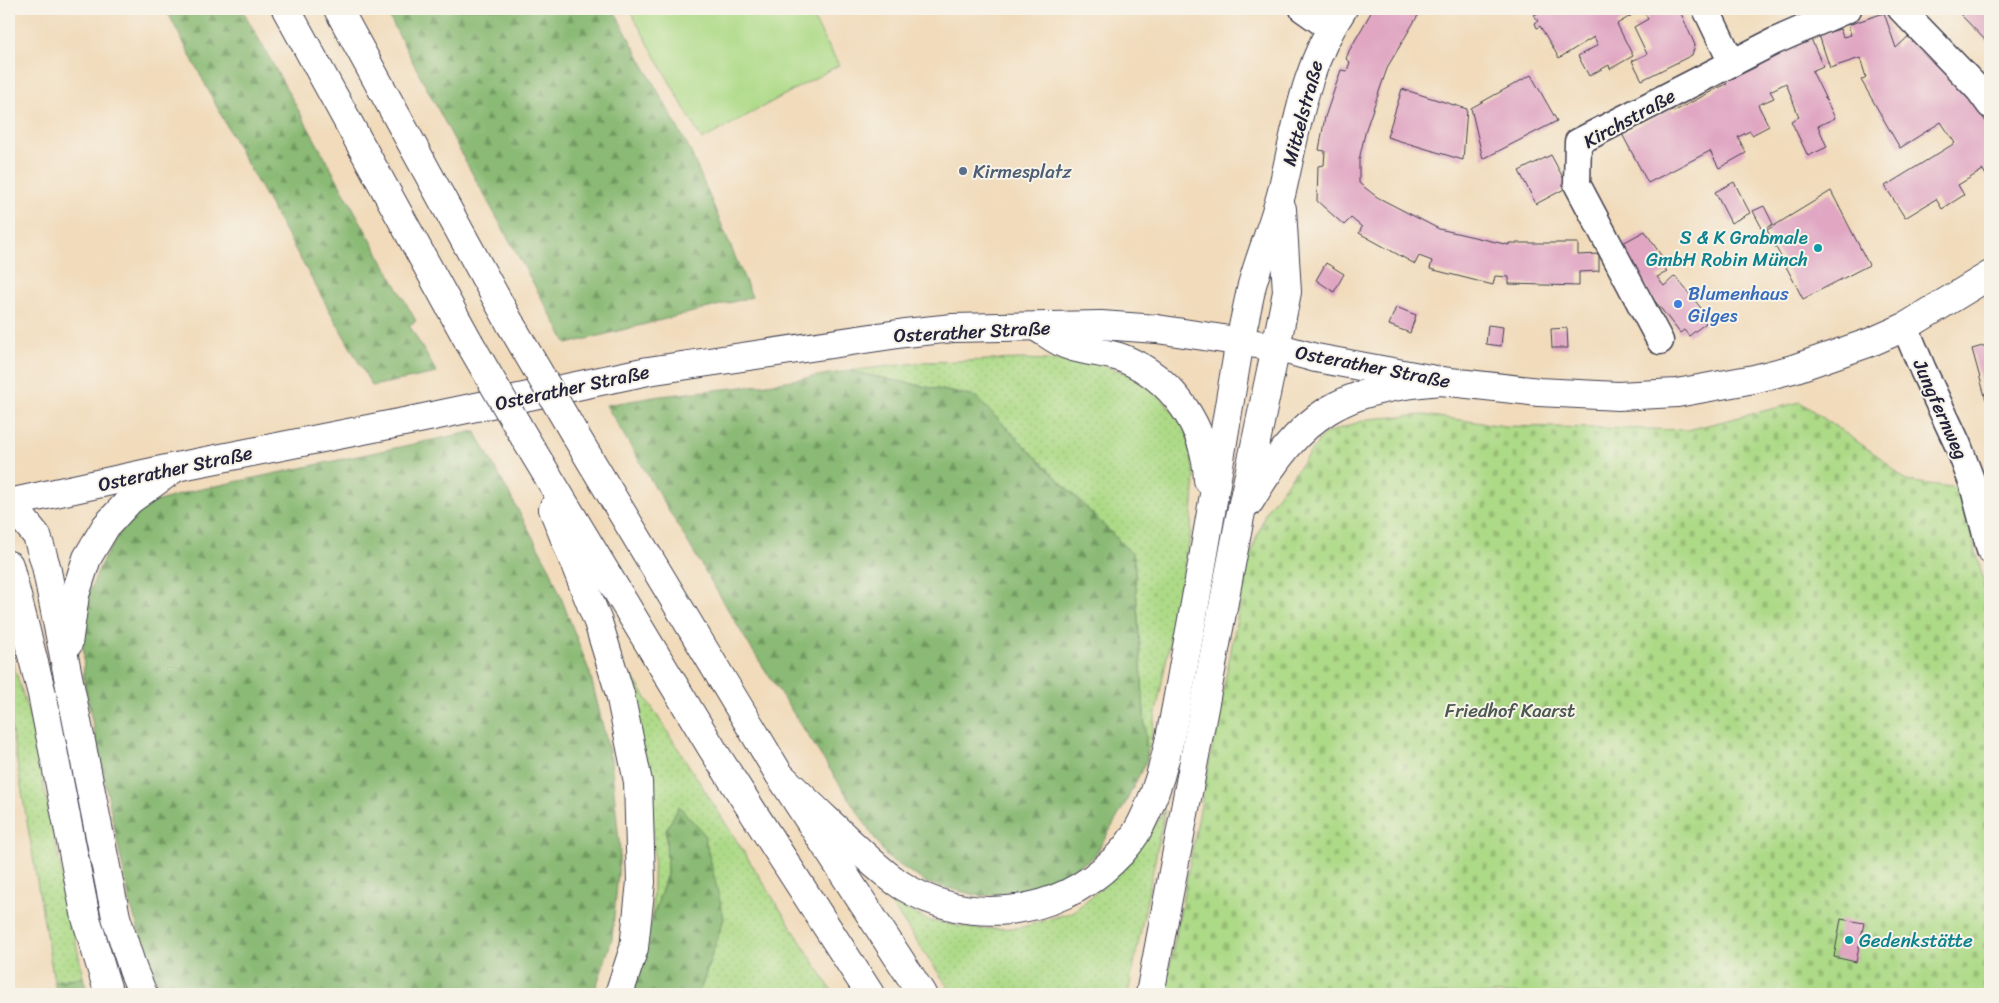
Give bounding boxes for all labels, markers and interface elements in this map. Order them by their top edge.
street label: Mittelstraße [1273,56,1332,170]
street label: Kirchstraße [1577,79,1682,157]
place label: Kirmesplatz [973,155,1072,188]
marker: Kirmesplatz [957,165,969,177]
place label: S & K Grabmale GmbH Robin Münch [1646,221,1808,276]
marker: S & K Grabmale GmbH Robin Münch [1812,242,1824,254]
place label: Blumenhaus Gilges [1688,277,1789,332]
marker: Blumenhaus Gilges [1672,298,1684,310]
street label: Osterather Straße [893,311,1052,352]
street label: Osterather Straße [1293,335,1453,398]
street label: Jungfernweg [1903,353,1978,465]
street label: Osterather Straße [492,355,653,420]
street label: Osterather Straße [95,436,256,501]
park label: Friedhof Kaarst [1445,694,1575,727]
place label: Gedenkstätte [1859,924,1973,957]
marker: Gedenkstätte [1843,934,1855,946]

